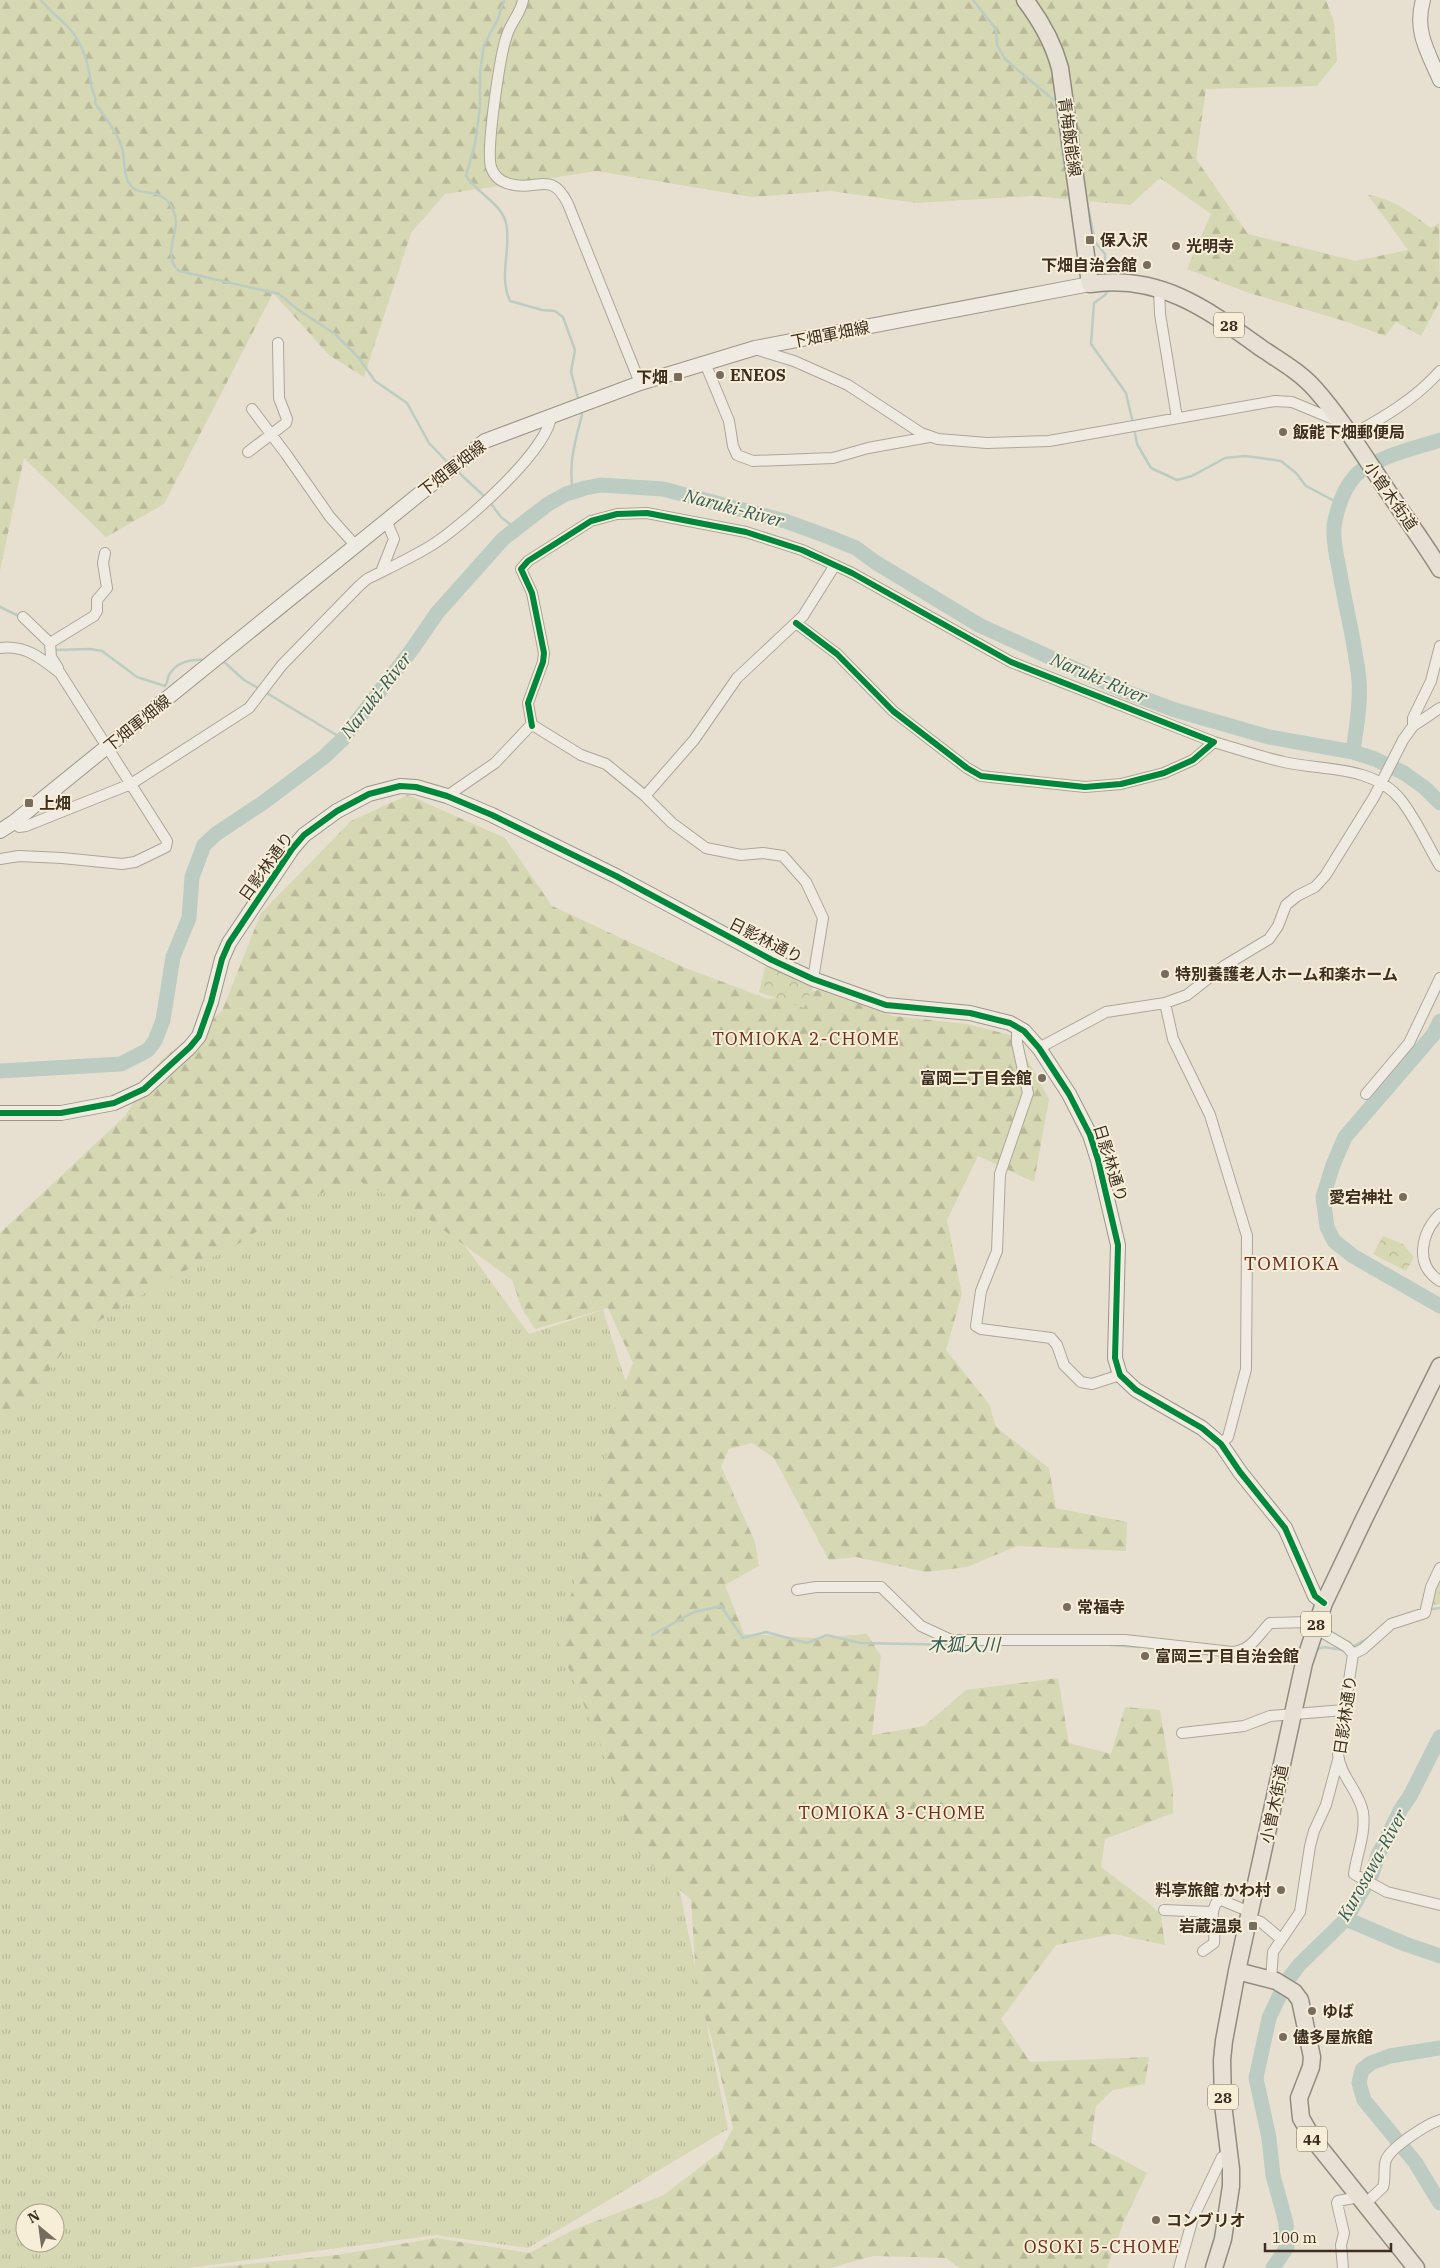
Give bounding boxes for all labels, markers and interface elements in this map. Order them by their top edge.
street label: 青梅飯能線 [1055,96,1085,178]
place label: 保入沢 [1100,230,1148,250]
marker: 保入沢 [1084,234,1096,246]
place label: 光明寺 [1186,236,1234,256]
marker: 光明寺 [1170,240,1182,252]
place label: 下畑自治会館 [1041,255,1137,275]
marker: 下畑自治会館 [1141,259,1153,271]
road number: 28 [1214,312,1244,338]
street label: 下畑軍畑線 [789,317,871,351]
place label: ENEOS [730,365,786,385]
place label: 下畑 [636,367,668,387]
marker: ENEOS [714,369,726,381]
marker: 下畑 [672,371,684,383]
place label: 飯能下畑郵便局 [1292,422,1405,442]
marker: 飯能下畑郵便局 [1277,426,1289,438]
street label: 下畑軍畑線 [414,435,490,501]
street label: 小曽木街道 [1360,457,1422,535]
water label: Naruki-River [681,483,788,533]
water label: Naruki-River [335,647,417,743]
water label: Naruki-River [1046,647,1152,709]
street label: 下畑軍畑線 [100,690,174,756]
place label: 上畑 [39,793,71,813]
marker: 上畑 [23,797,35,809]
street label: 日影林通り [234,828,298,904]
street label: 日影林通り [726,913,806,967]
place label: 特別養護老人ホーム和楽ホーム [1175,964,1398,984]
marker: 特別養護老人ホーム和楽ホーム [1159,968,1171,980]
district label: TOMIOKA 2-CHOME [712,1027,900,1050]
place label: 富岡二丁目会館 [920,1068,1032,1088]
marker: 富岡二丁目会館 [1036,1072,1048,1084]
street label: 日影林通り [1090,1122,1132,1204]
place label: 愛宕神社 [1329,1187,1393,1207]
marker: 愛宕神社 [1397,1191,1409,1203]
district label: TOMIOKA [1244,1251,1340,1275]
place label: 常福寺 [1077,1597,1125,1617]
marker: 常福寺 [1061,1601,1073,1613]
road number: 28 [1301,1612,1331,1636]
water label: 木狐入川 [928,1633,1002,1656]
place label: 富岡三丁目自治会館 [1155,1646,1299,1666]
marker: 富岡三丁目自治会館 [1139,1650,1151,1662]
street label: 日影林通り [1330,1674,1360,1756]
street label: 小曽木街道 [1256,1763,1292,1845]
district label: TOMIOKA 3-CHOME [798,1801,986,1824]
water label: Kurosawa-River [1332,1804,1413,1925]
place label: 料亭旅館 かわ村 [1155,1880,1271,1900]
marker: 料亭旅館 かわ村 [1275,1884,1287,1896]
place label: 岩蔵温泉 [1179,1916,1243,1936]
marker: 岩蔵温泉 [1247,1920,1259,1932]
place label: ゆば [1322,2001,1354,2021]
marker: ゆば [1306,2005,1318,2017]
place label: 儘多屋旅館 [1293,2027,1373,2047]
marker: 儘多屋旅館 [1277,2031,1289,2043]
road number: 28 [1208,2084,1238,2110]
road number: 44 [1297,2126,1327,2152]
north arrow [15,2203,65,2253]
text: N [24,2206,43,2227]
place label: コンブリオ [1166,2210,1246,2230]
marker: コンブリオ [1150,2214,1162,2226]
scale bar [1265,2220,1391,2252]
text: 100 m [1272,2228,1317,2247]
district label: OSOKI 5-CHOME [1024,2235,1180,2258]

